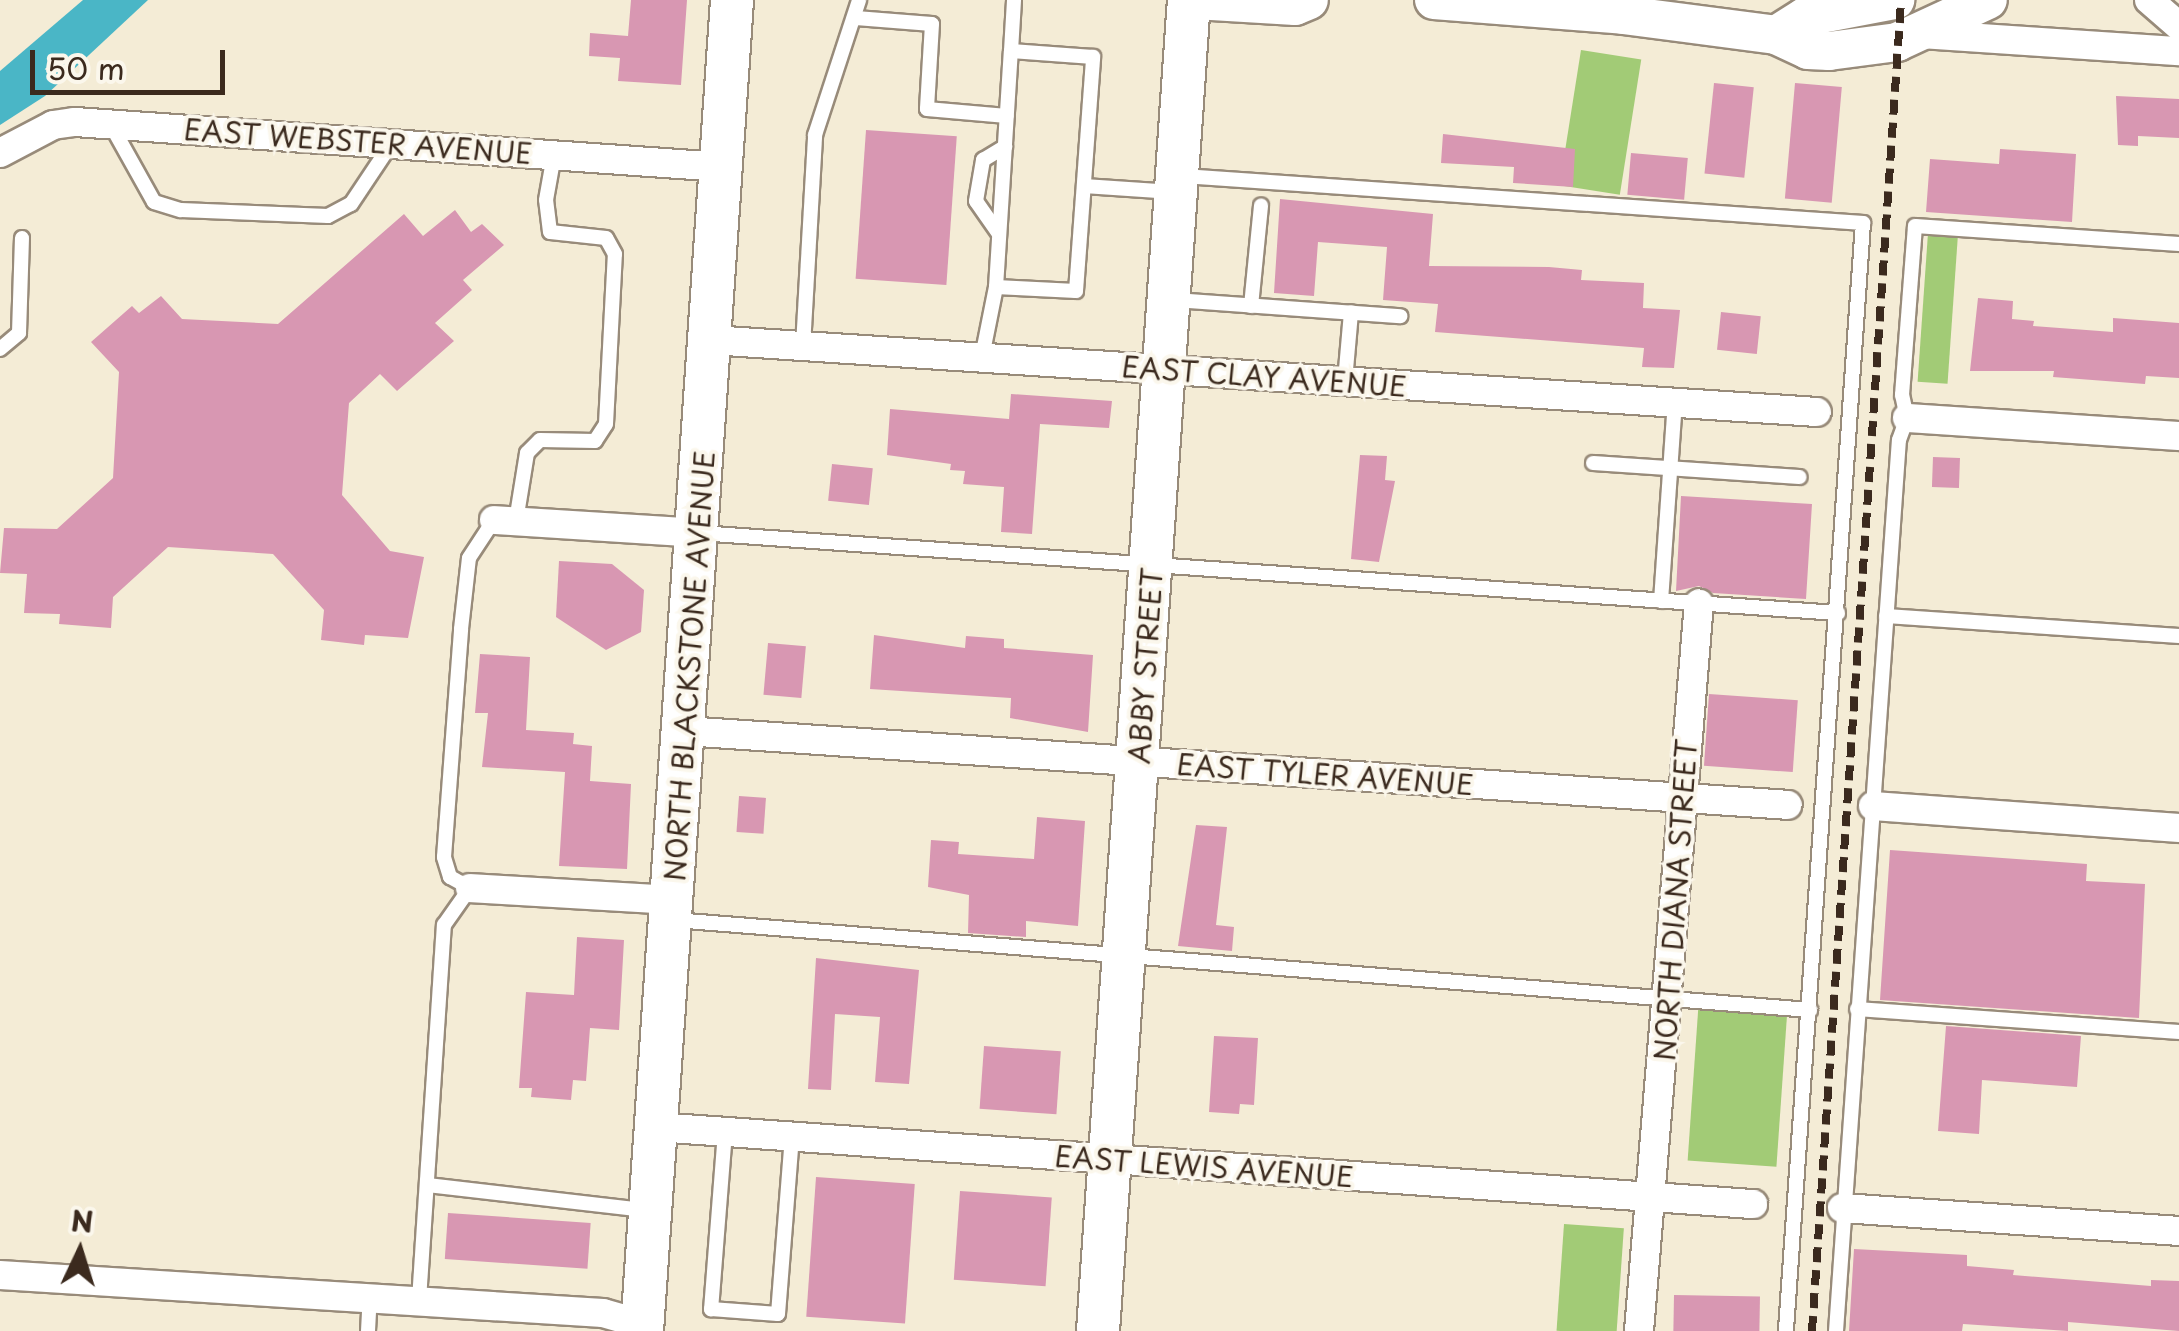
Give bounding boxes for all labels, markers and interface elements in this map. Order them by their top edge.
scale bar [35,30,230,92]
text: 50 m [47,45,125,90]
street label: EAST WEBSTER AVENUE [182,112,534,170]
street label: EAST CLAY AVENUE [1121,349,1407,403]
street label: NORTH BLACKSTONE AVENUE [657,448,721,884]
street label: ABBY STREET [1121,568,1169,764]
street label: NORTH DIANA STREET [1647,736,1703,1064]
street label: EAST TYLER AVENUE [1174,747,1476,801]
street label: EAST LEWIS AVENUE [1054,1139,1354,1193]
text: N [70,1198,95,1243]
north arrow [30,1201,130,1301]

